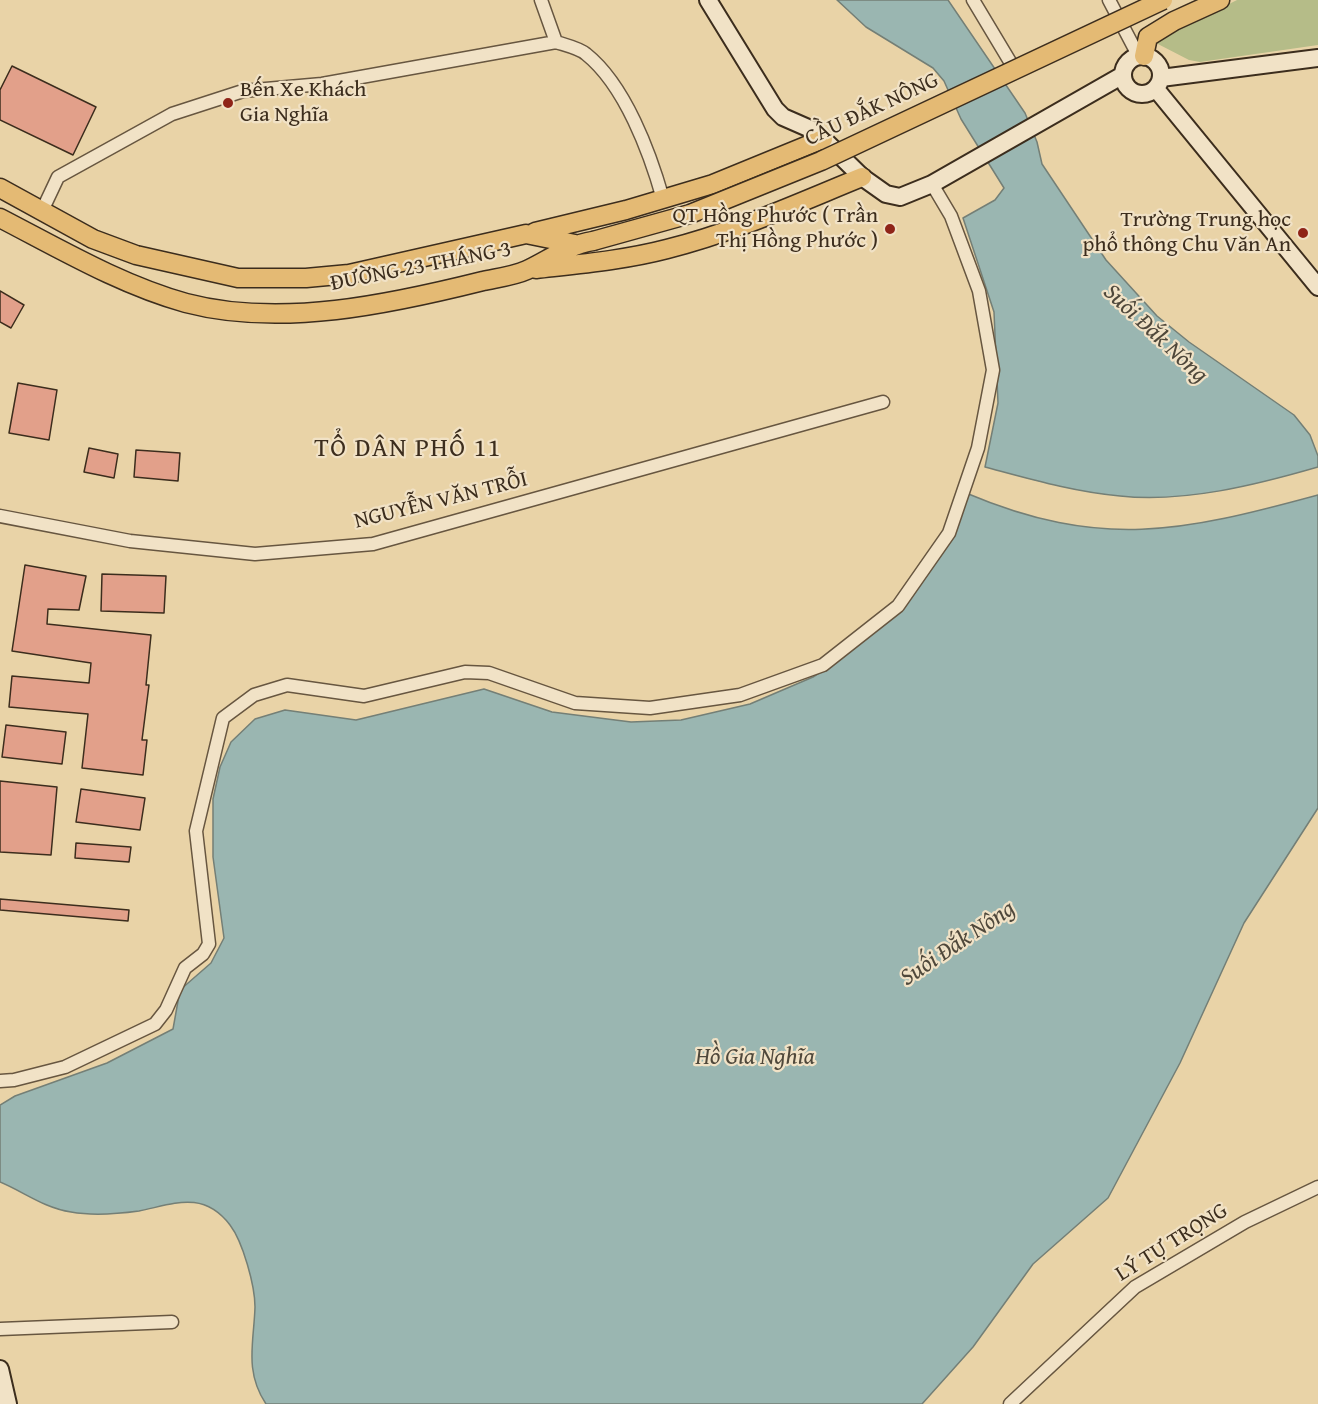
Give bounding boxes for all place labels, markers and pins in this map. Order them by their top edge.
place label: Bến Xe Khách Gia Nghĩa [240,77,366,128]
marker: Bến Xe Khách Gia Nghĩa [221,96,235,110]
place label: QT Hồng Phước ( Trần Thị Hồng Phước ) [672,203,878,254]
place label: Trường Trung học phổ thông Chu Văn An [1082,207,1291,258]
marker: QT Hồng Phước ( Trần Thị Hồng Phước ) [883,222,897,236]
marker: Trường Trung học phổ thông Chu Văn An [1296,226,1310,240]

